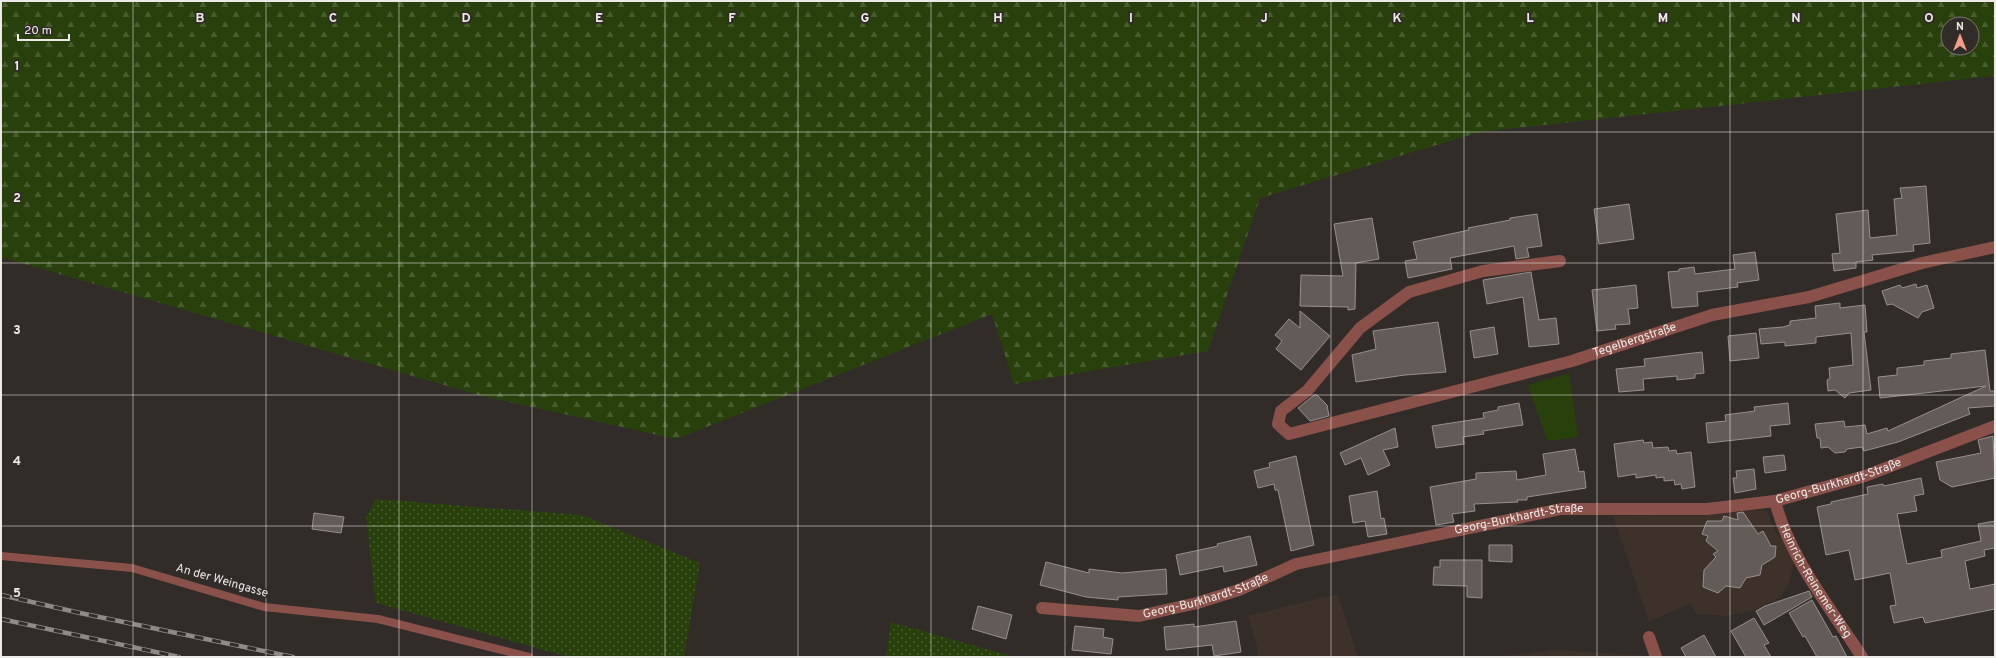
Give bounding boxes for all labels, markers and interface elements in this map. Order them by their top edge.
text: B [196,11,205,27]
text: C [329,11,337,27]
text: D [461,11,471,27]
text: E [595,11,603,27]
text: F [728,11,736,27]
text: G [861,11,870,27]
text: H [993,11,1003,27]
text: I [1129,11,1133,27]
text: J [1260,11,1268,27]
text: K [1392,11,1402,27]
text: L [1526,11,1534,27]
text: M [1658,11,1668,27]
text: N [1791,11,1801,27]
text: O [1924,11,1934,27]
scale bar [18,16,69,42]
north arrow [1940,16,1980,56]
text: N [1956,20,1964,34]
text: 20 m [24,23,52,39]
text: 1 [14,59,20,75]
text: 2 [13,191,21,207]
street label: Tegelbergstraße [1591,319,1679,362]
text: 3 [13,323,21,339]
text: 4 [13,454,21,470]
street label: Georg-Burkhardt-Straße [1774,455,1904,508]
street label: Georg-Burkhardt-Straße [1453,501,1584,539]
street label: Heinrich-Reinemer-Weg [1775,522,1855,641]
street label: An der Weingasse [174,560,270,602]
street label: Georg-Burkhardt-Straße [1141,570,1271,623]
text: 5 [13,586,21,602]

